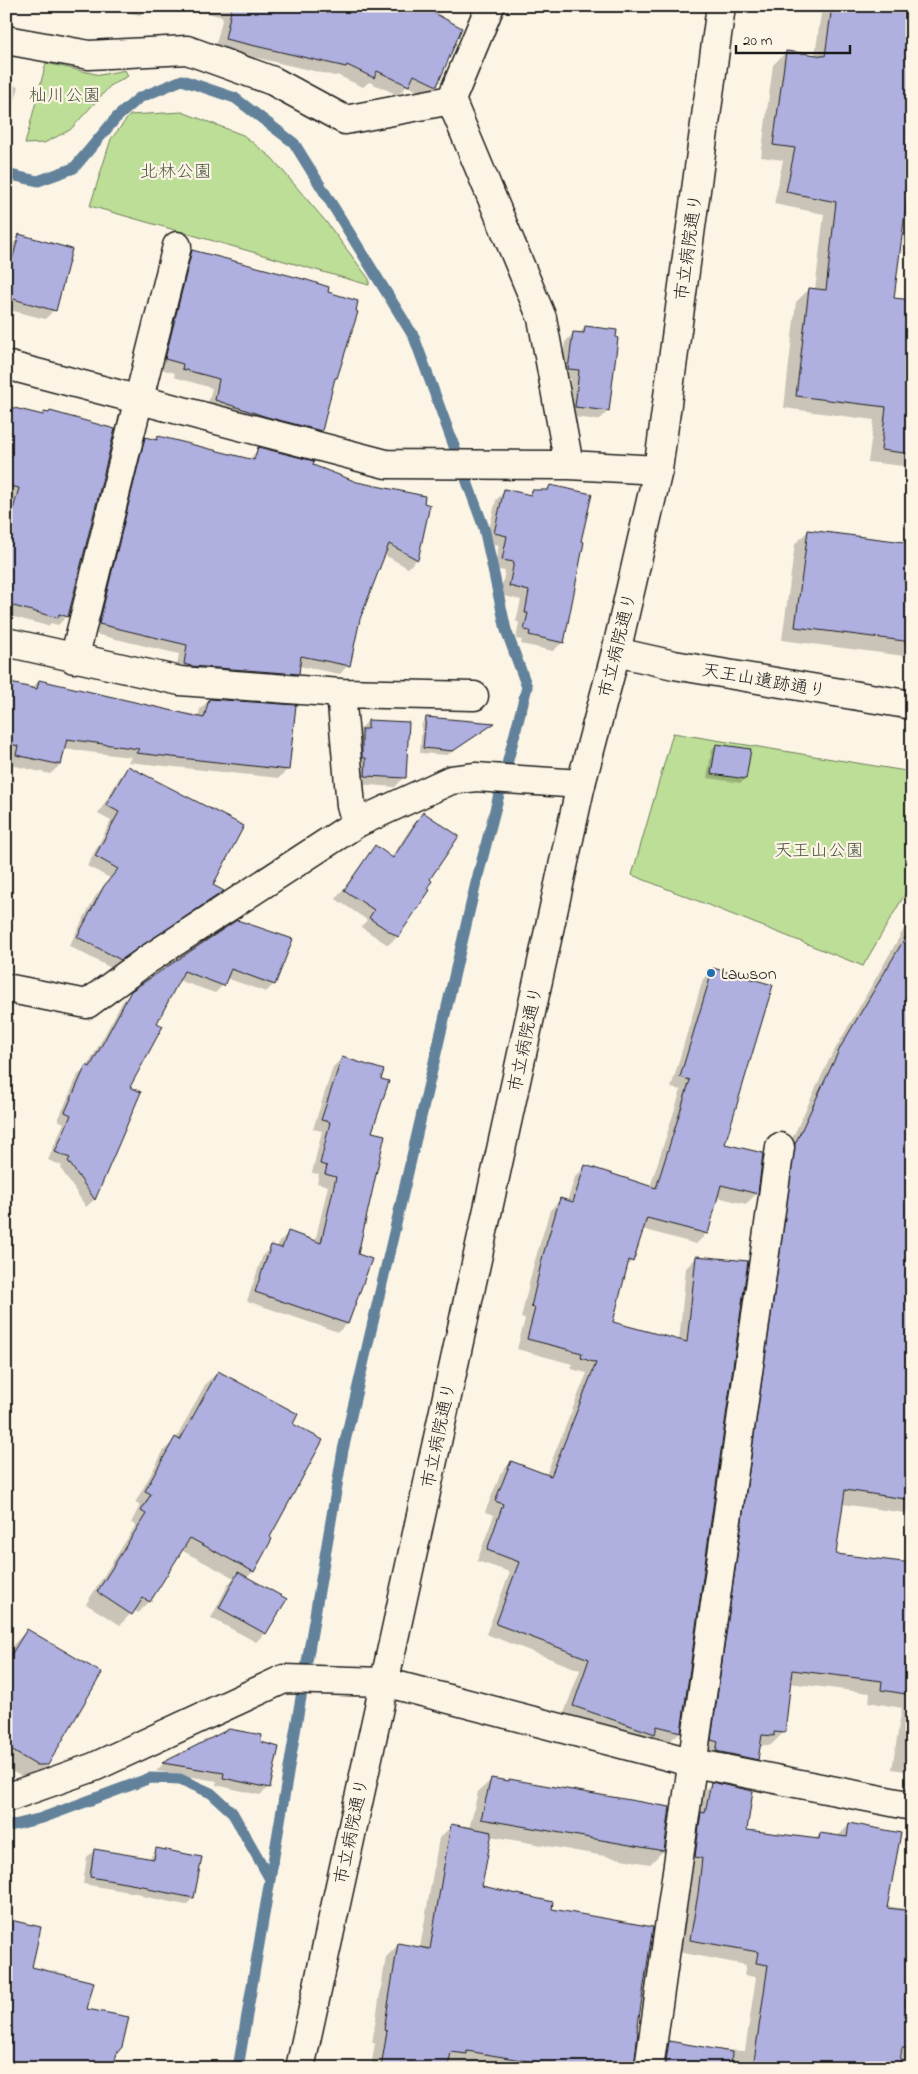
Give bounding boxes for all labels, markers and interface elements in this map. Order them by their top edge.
scale bar [736,22,849,54]
text: 20 m [743,30,773,52]
park label: 杣川公園 [29,84,101,110]
park label: 北林公園 [140,160,212,186]
street label: 市立病院通り [670,192,710,303]
street label: 市立病院通り [593,590,645,701]
street label: 天王山遺跡通り [699,658,828,706]
park label: 天王山公園 [774,839,864,865]
place label: Lawson [721,962,777,988]
marker: Lawson [705,967,717,979]
street label: 市立病院通り [503,984,551,1095]
street label: 市立病院通り [416,1380,464,1491]
street label: 市立病院通り [329,1776,377,1887]

